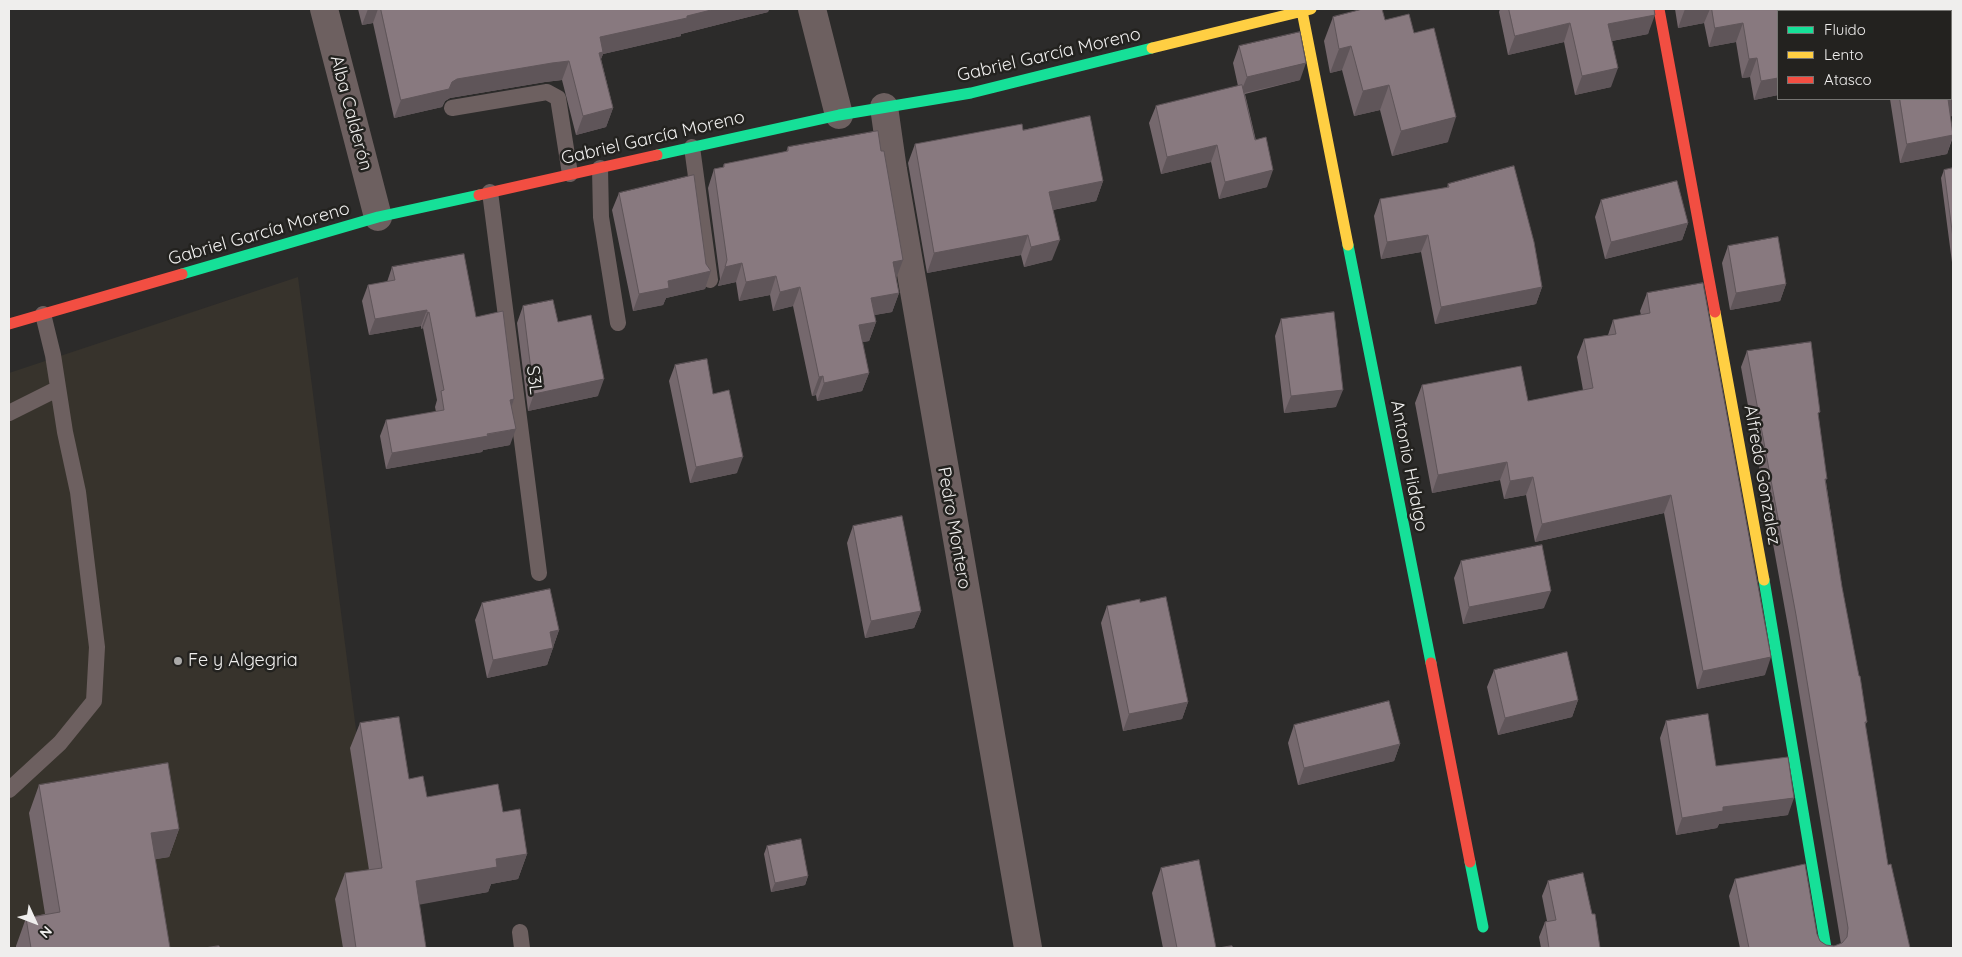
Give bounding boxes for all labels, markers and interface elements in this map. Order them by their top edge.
legend [1777,10,1952,100]
text: Fluido [1824,20,1866,39]
street label: Gabriel García Moreno [955,23,1143,87]
text: Lento [1824,45,1863,64]
street label: Alba Calderón [325,53,377,173]
text: Atasco [1824,70,1872,89]
street label: Gabriel García Moreno [559,106,747,170]
street label: Gabriel García Moreno [166,198,352,270]
street label: S3L [522,364,546,396]
street label: Antonio Hidalgo [1386,399,1432,533]
street label: Alfredo Gonzalez [1739,403,1785,547]
street label: Pedro Montero [933,465,975,591]
place label: Fe y Algegria [188,650,298,672]
marker: Fe y Algegria [172,655,184,667]
north arrow [10,897,60,947]
text: N [36,922,56,942]

